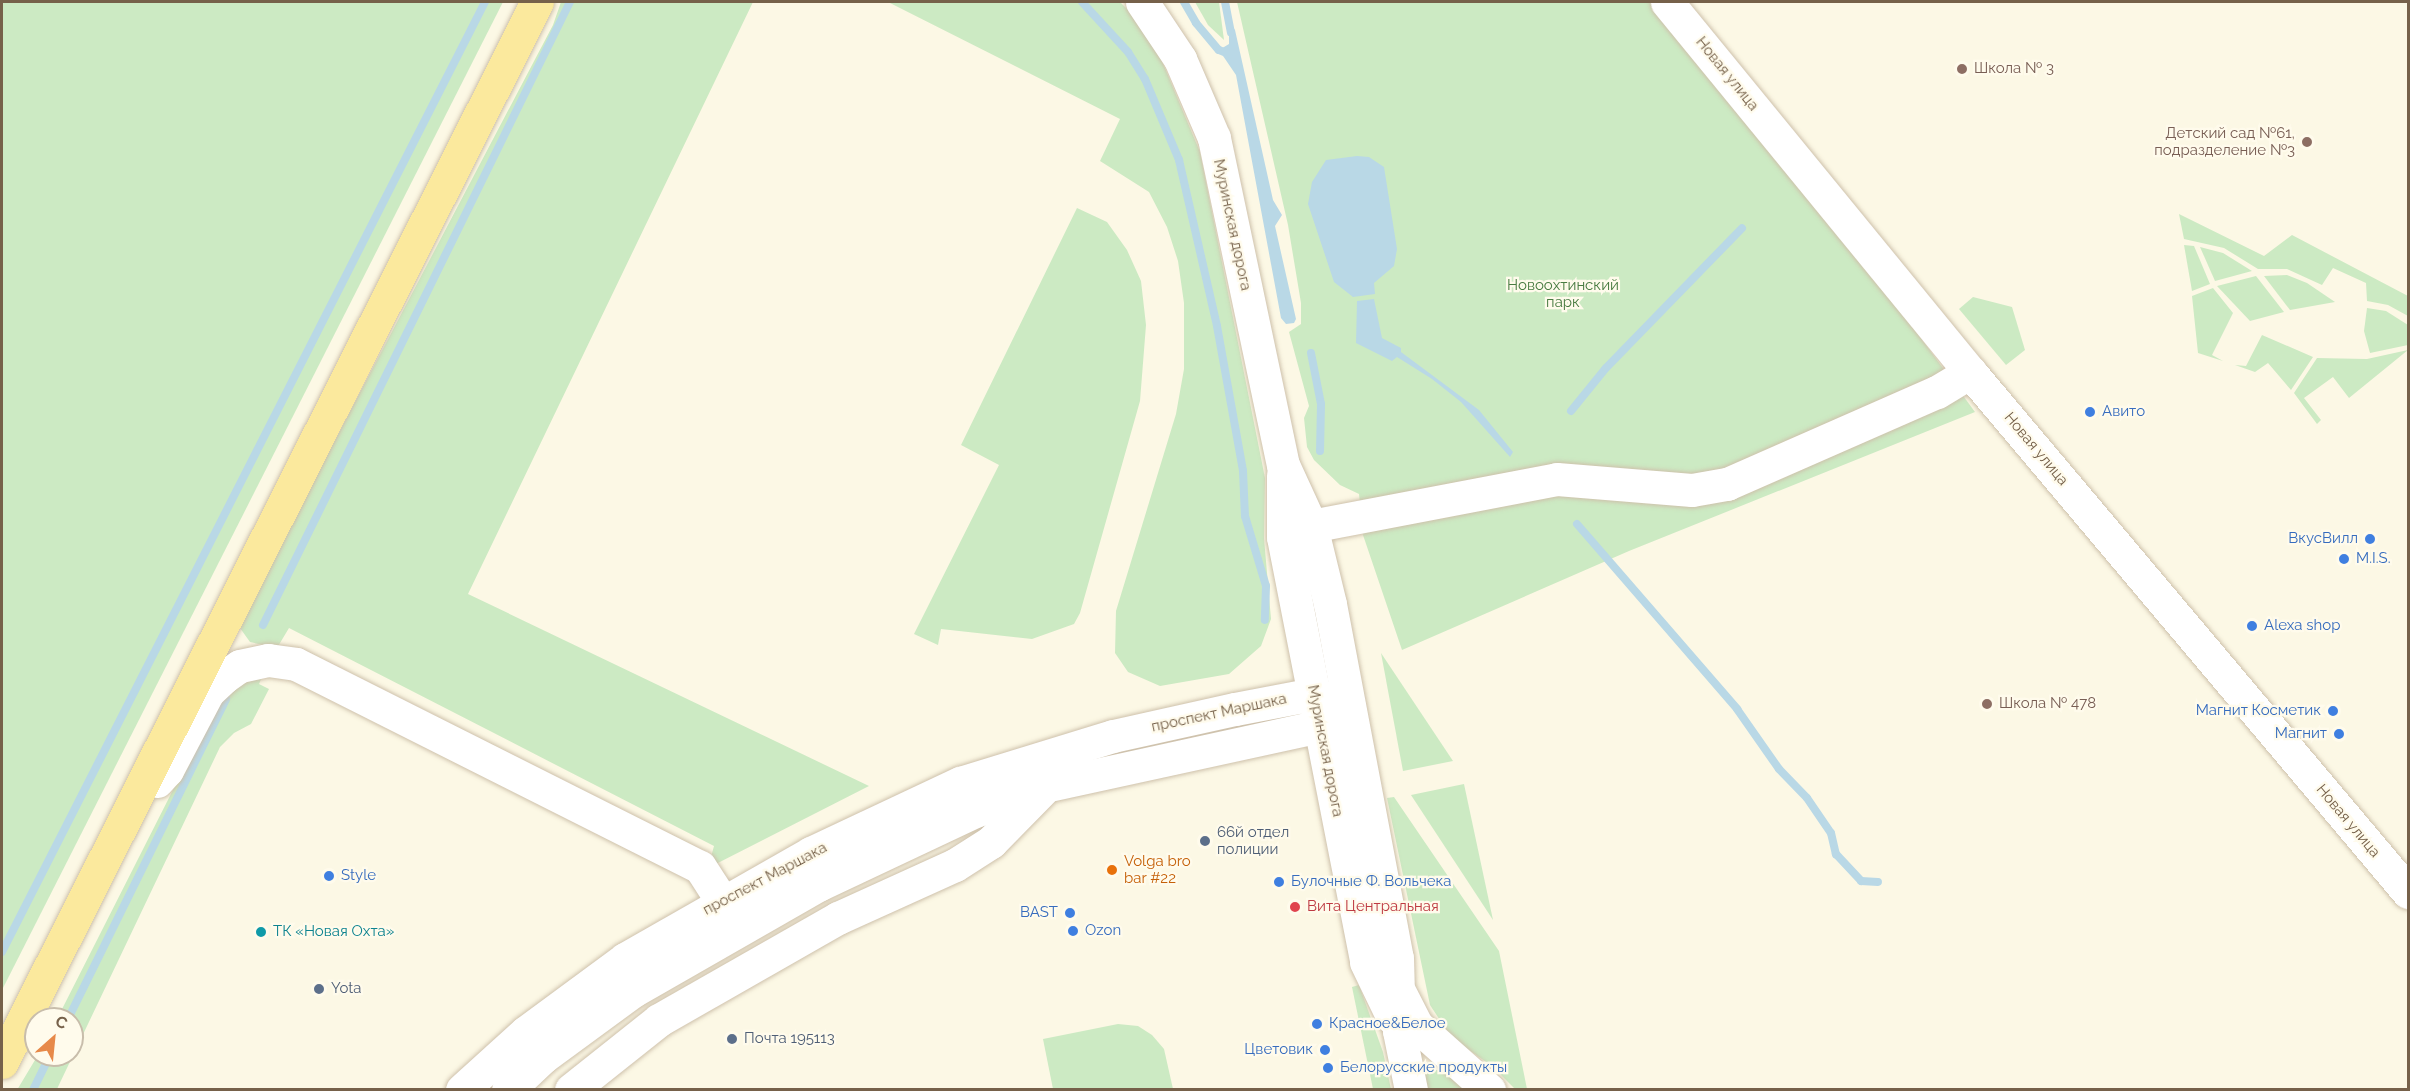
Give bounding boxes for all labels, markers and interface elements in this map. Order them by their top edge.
street label: Новая улица [1692,33,1762,115]
place label: Школа № 3 [1974,60,2054,78]
marker: Школа № 3 [1955,62,1969,76]
place label: Детский сад №61, подразделение №3 [2154,124,2295,159]
marker: Детский сад №61, подразделение №3 [2300,135,2314,149]
street label: Муринская дорога [1209,158,1255,292]
park label: Новоохтинский парк [1507,276,1619,311]
place label: Авито [2102,403,2145,421]
marker: Авито [2083,405,2097,419]
street label: Новая улица [2000,409,2072,489]
place label: ВкусВилл [2288,530,2358,548]
marker: ВкусВилл [2363,532,2377,546]
place label: M.I.S. [2356,550,2390,568]
marker: M.I.S. [2337,552,2351,566]
place label: Alexa shop [2264,617,2340,635]
marker: Alexa shop [2245,619,2259,633]
street label: Муринская дорога [1303,684,1347,818]
street label: проспект Маршака [1150,690,1288,736]
place label: Школа № 478 [1999,695,2096,713]
marker: Школа № 478 [1980,697,1994,711]
place label: Магнит Косметик [2196,702,2321,720]
marker: Магнит Косметик [2326,704,2340,718]
place label: Магнит [2275,725,2327,743]
marker: Магнит [2332,727,2346,741]
street label: Новая улица [2312,781,2384,861]
place label: 66й отдел полиции [1217,823,1289,858]
marker: 66й отдел полиции [1198,834,1212,848]
street label: проспект Маршака [700,839,830,919]
place label: Volga bro bar #22 [1124,852,1191,887]
marker: Volga bro bar #22 [1105,863,1119,877]
place label: Style [341,867,376,885]
marker: Style [322,869,336,883]
place label: Булочные Ф. Вольчека [1291,873,1451,891]
marker: Булочные Ф. Вольчека [1272,875,1286,889]
place label: Вита Центральная [1307,898,1439,916]
marker: Вита Центральная [1288,900,1302,914]
place label: BAST [1020,904,1058,922]
marker: BAST [1063,906,1077,920]
place label: Ozon [1085,922,1121,940]
place label: ТК «Новая Охта» [273,923,394,941]
marker: Ozon [1066,924,1080,938]
marker: ТК «Новая Охта» [254,925,268,939]
place label: Yota [331,980,361,998]
marker: Yota [312,982,326,996]
north arrow [24,1007,84,1067]
text: С [52,1011,71,1033]
place label: Красное&Белое [1329,1015,1446,1033]
marker: Красное&Белое [1310,1017,1324,1031]
place label: Почта 195113 [744,1030,835,1048]
marker: Почта 195113 [725,1032,739,1046]
place label: Цветовик [1244,1041,1313,1059]
marker: Цветовик [1318,1043,1332,1057]
place label: Белорусские продукты [1340,1059,1507,1077]
marker: Белорусские продукты [1321,1061,1335,1075]

